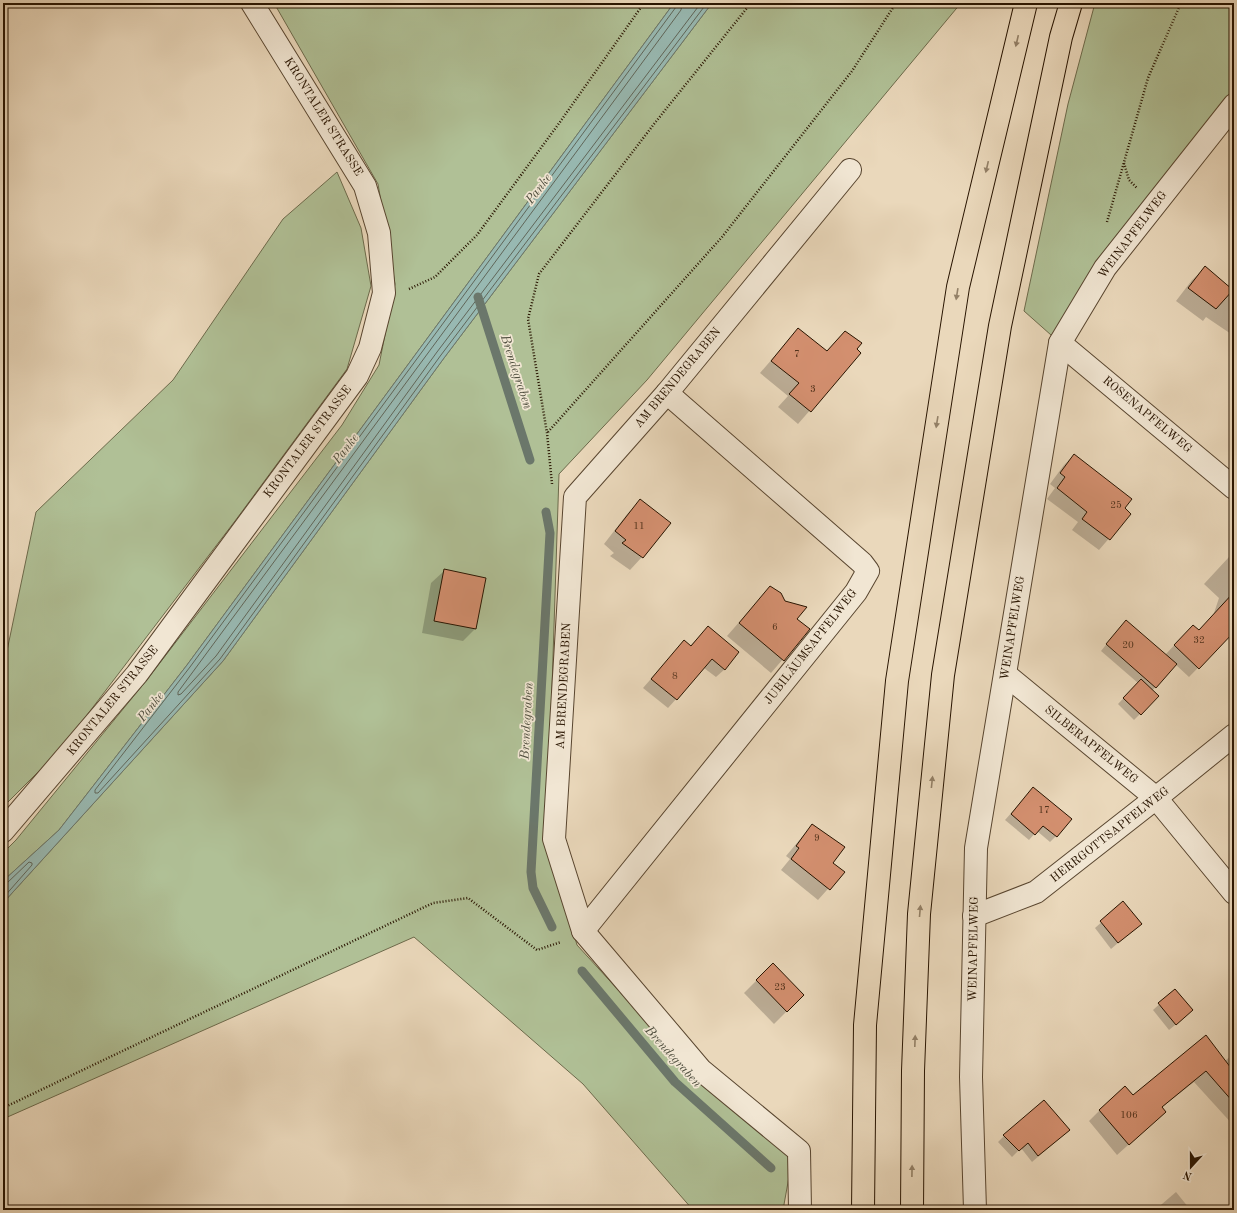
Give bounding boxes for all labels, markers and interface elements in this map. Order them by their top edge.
one-way arrow [1014,35,1020,47]
street label: KRONTALER STRASSE [282,56,364,178]
one-way arrow [983,161,989,174]
water label: Panke [523,171,554,207]
street label: WEINAPFELWEG [1096,189,1170,281]
one-way arrow [954,288,960,300]
street label: AM BRENDEGRABEN [633,326,723,430]
water label: Brendegraben [498,332,534,411]
house number: 7 [794,349,800,359]
street label: ROSENAPFELWEG [1100,374,1194,456]
street label: KRONTALER STRASSE [262,384,354,500]
house number: 3 [810,384,816,394]
one-way arrow [934,416,940,428]
water label: Panke [330,431,361,467]
house number: 25 [1110,500,1122,510]
house number: 11 [633,521,645,531]
street label: WEINAPFELWEG [999,575,1027,681]
street label: JUBILÄUMSAPFELWEG [759,584,860,707]
street label: AM BRENDEGRABEN [555,622,573,750]
house number: 6 [772,622,778,632]
house number: 32 [1193,635,1205,645]
house number: 20 [1122,640,1134,650]
street label: KRONTALER STRASSE [65,644,161,758]
house number: 8 [672,671,678,681]
water label: Brendegraben [518,681,536,761]
water label: Panke [135,690,167,725]
street label: SILBERAPFELWEG [1042,704,1140,786]
one-way arrow [929,776,936,788]
street label: HERRGOTTSAPFELWEG [1048,785,1172,885]
house number: 17 [1038,805,1050,815]
house number: 9 [814,833,820,843]
street label: WEINAPFELWEG [967,896,981,1002]
one-way arrow [916,905,923,917]
house number: 23 [774,982,786,992]
water label: Brendegraben [642,1023,704,1091]
one-way arrow [911,1035,918,1047]
house number: 106 [1120,1110,1138,1120]
north arrow [1171,1147,1211,1187]
one-way arrow [909,1164,915,1177]
text: N [1182,1168,1194,1182]

